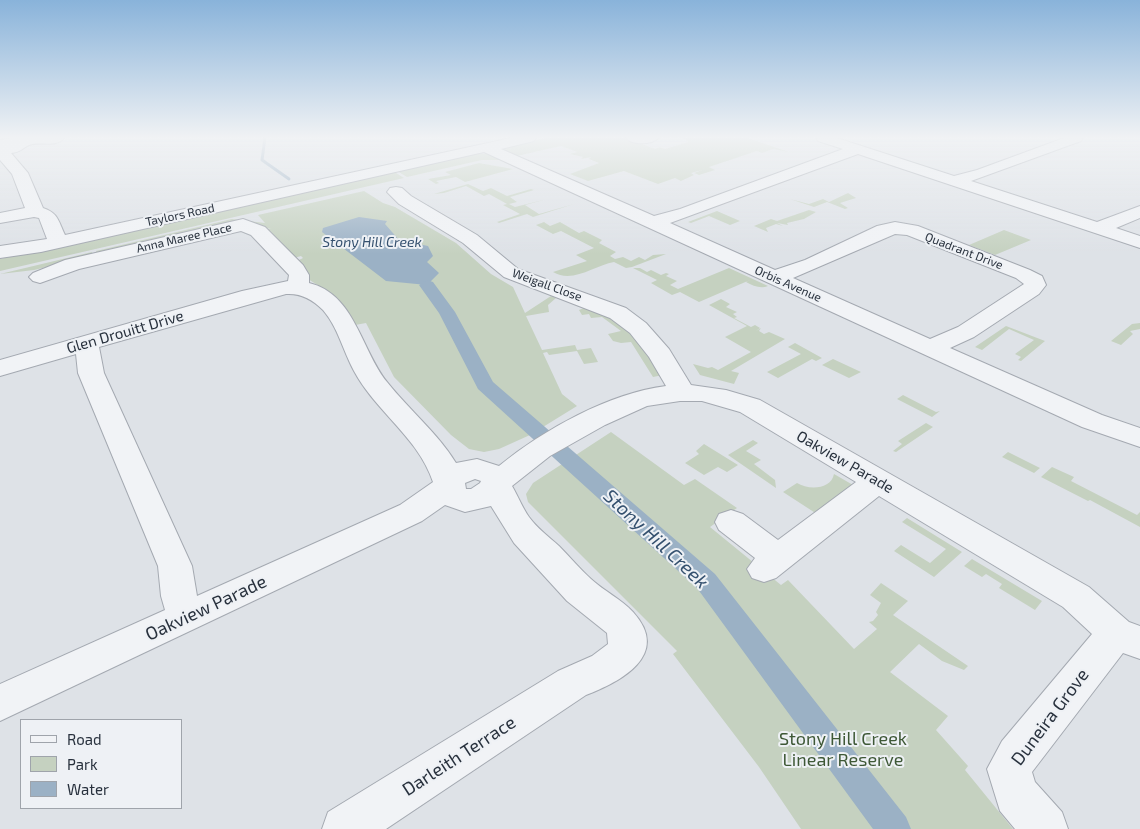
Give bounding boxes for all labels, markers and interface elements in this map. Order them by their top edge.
street label: Taylors Road [144,201,216,229]
street label: Anna Maree Place [135,220,233,256]
street label: Quadrant Drive [923,230,1005,272]
water label: Stony Hill Creek [322,234,422,250]
street label: Orbis Avenue [752,263,824,305]
street label: Weigall Close [510,266,584,304]
street label: Glen Drouitt Drive [64,307,186,357]
street label: Oakview Parade [793,427,897,497]
water label: Stony Hill Creek [599,485,713,593]
street label: Oakview Parade [142,571,270,645]
street label: Duneira Grove [1007,664,1093,770]
street label: Darleith Terrace [398,711,520,801]
legend [20,719,182,809]
park label: Stony Hill Creek Linear Reserve [779,728,907,771]
text: Road [67,730,102,748]
text: Park [67,755,98,773]
text: Water [67,780,109,798]

